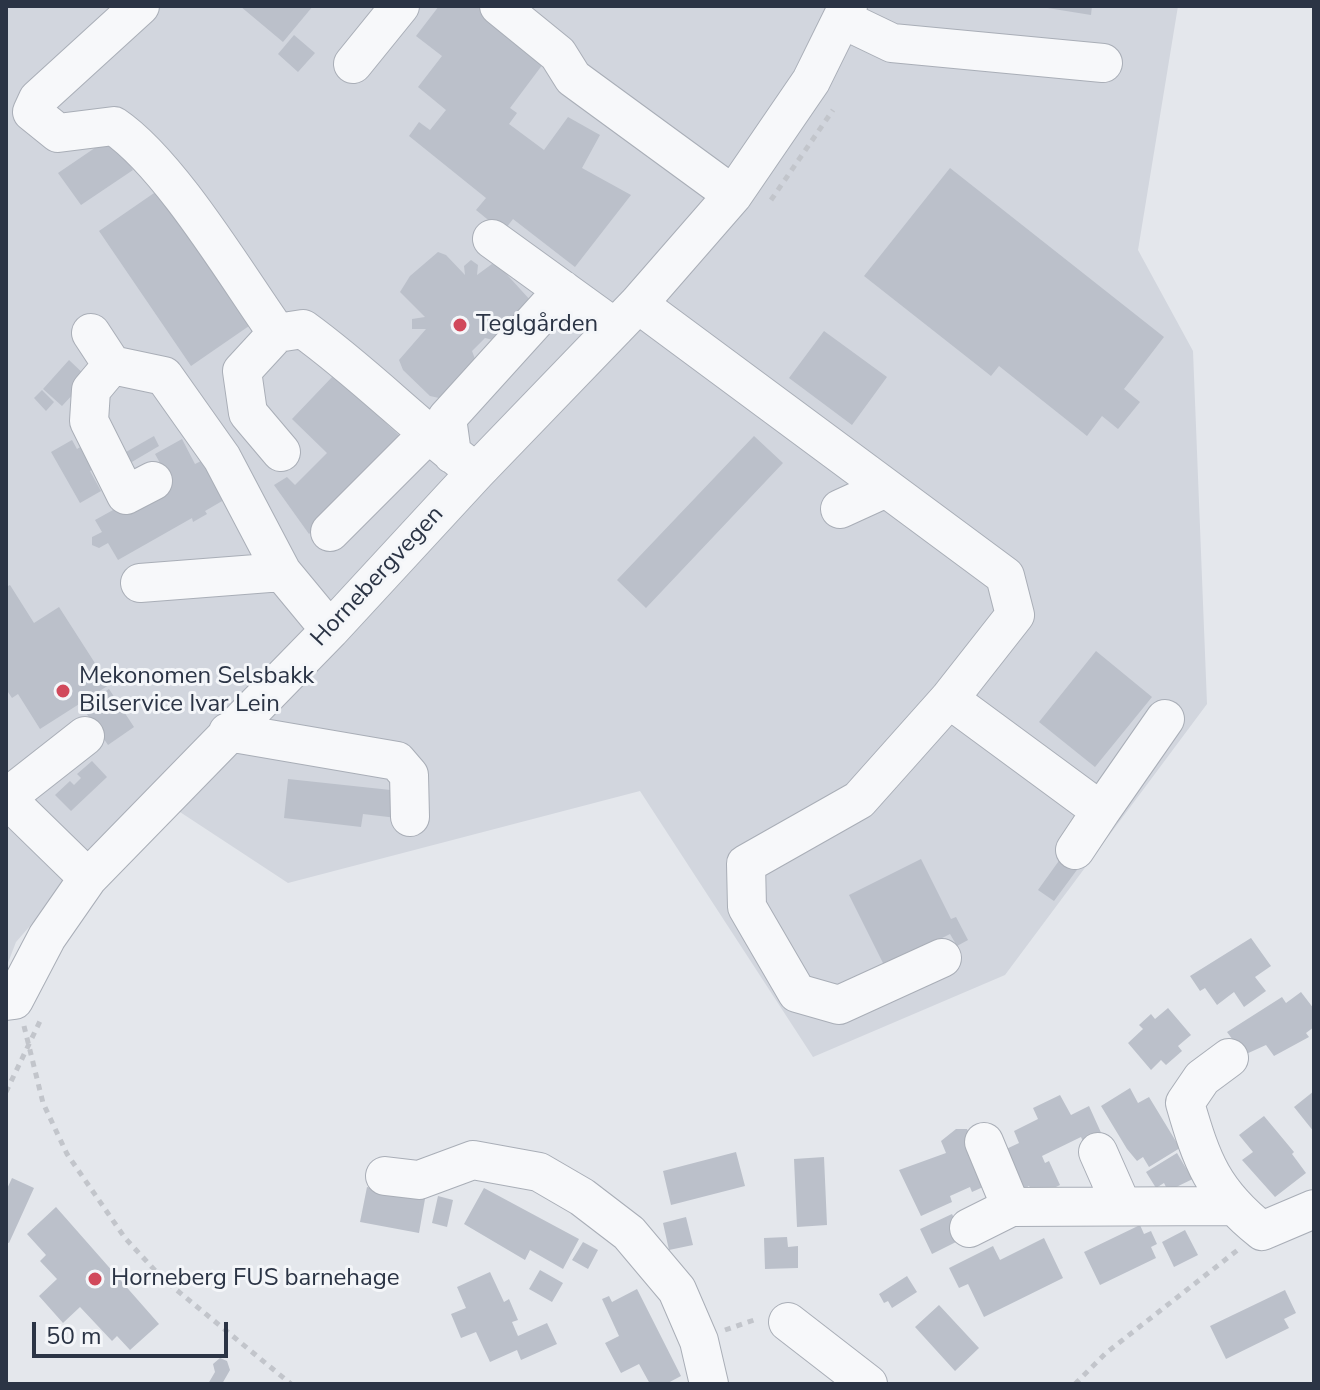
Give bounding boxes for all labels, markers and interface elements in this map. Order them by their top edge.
place label: Teglgården [476,311,598,339]
marker: Teglgården [451,316,469,334]
street label: Hornebergvegen [306,501,450,653]
place label: Mekonomen Selsbakk Bilservice Ivar Lein [79,663,314,719]
marker: Mekonomen Selsbakk Bilservice Ivar Lein [54,682,72,700]
place label: Horneberg FUS barnehage [111,1265,399,1293]
marker: Horneberg FUS barnehage [86,1270,104,1288]
scale bar [36,1306,232,1356]
text: 50 m [46,1320,102,1352]

